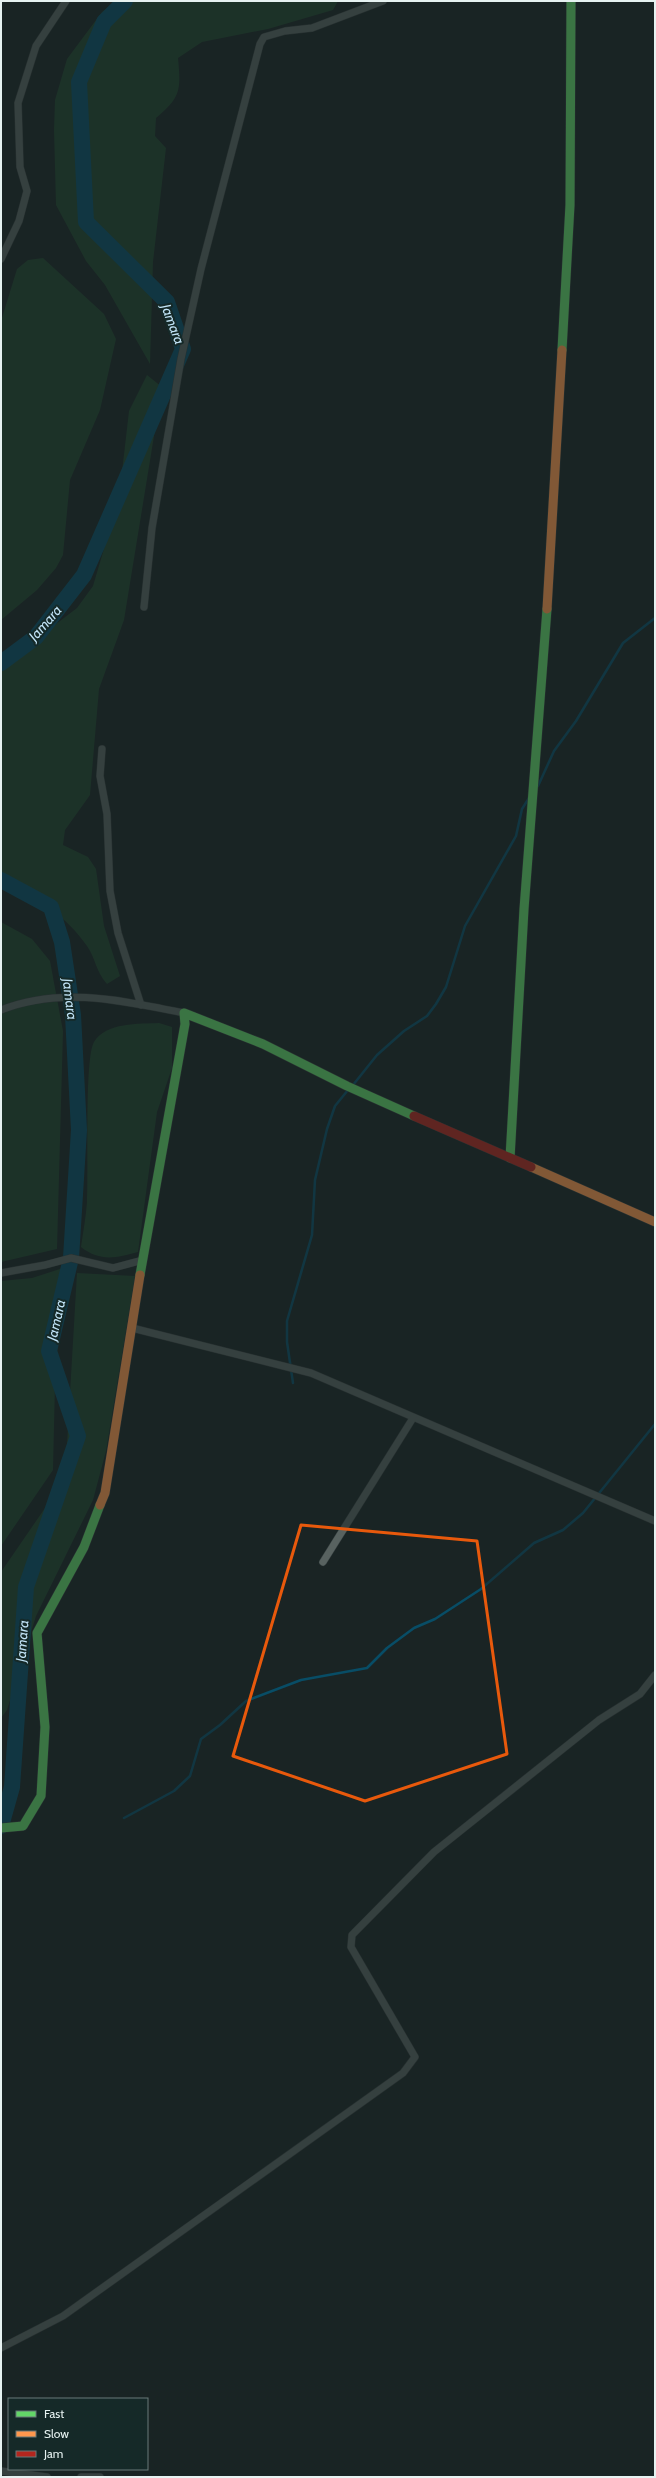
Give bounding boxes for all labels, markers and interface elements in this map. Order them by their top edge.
water label: Jamara [156,299,189,347]
water label: Jamara [23,601,65,646]
water label: Jamara [58,975,81,1021]
water label: Jamara [42,1298,69,1344]
water label: Jamara [11,1620,32,1664]
legend [8,2398,148,2470]
text: Fast [44,2406,64,2421]
text: Slow [44,2426,69,2441]
text: Jam [43,2446,63,2461]

